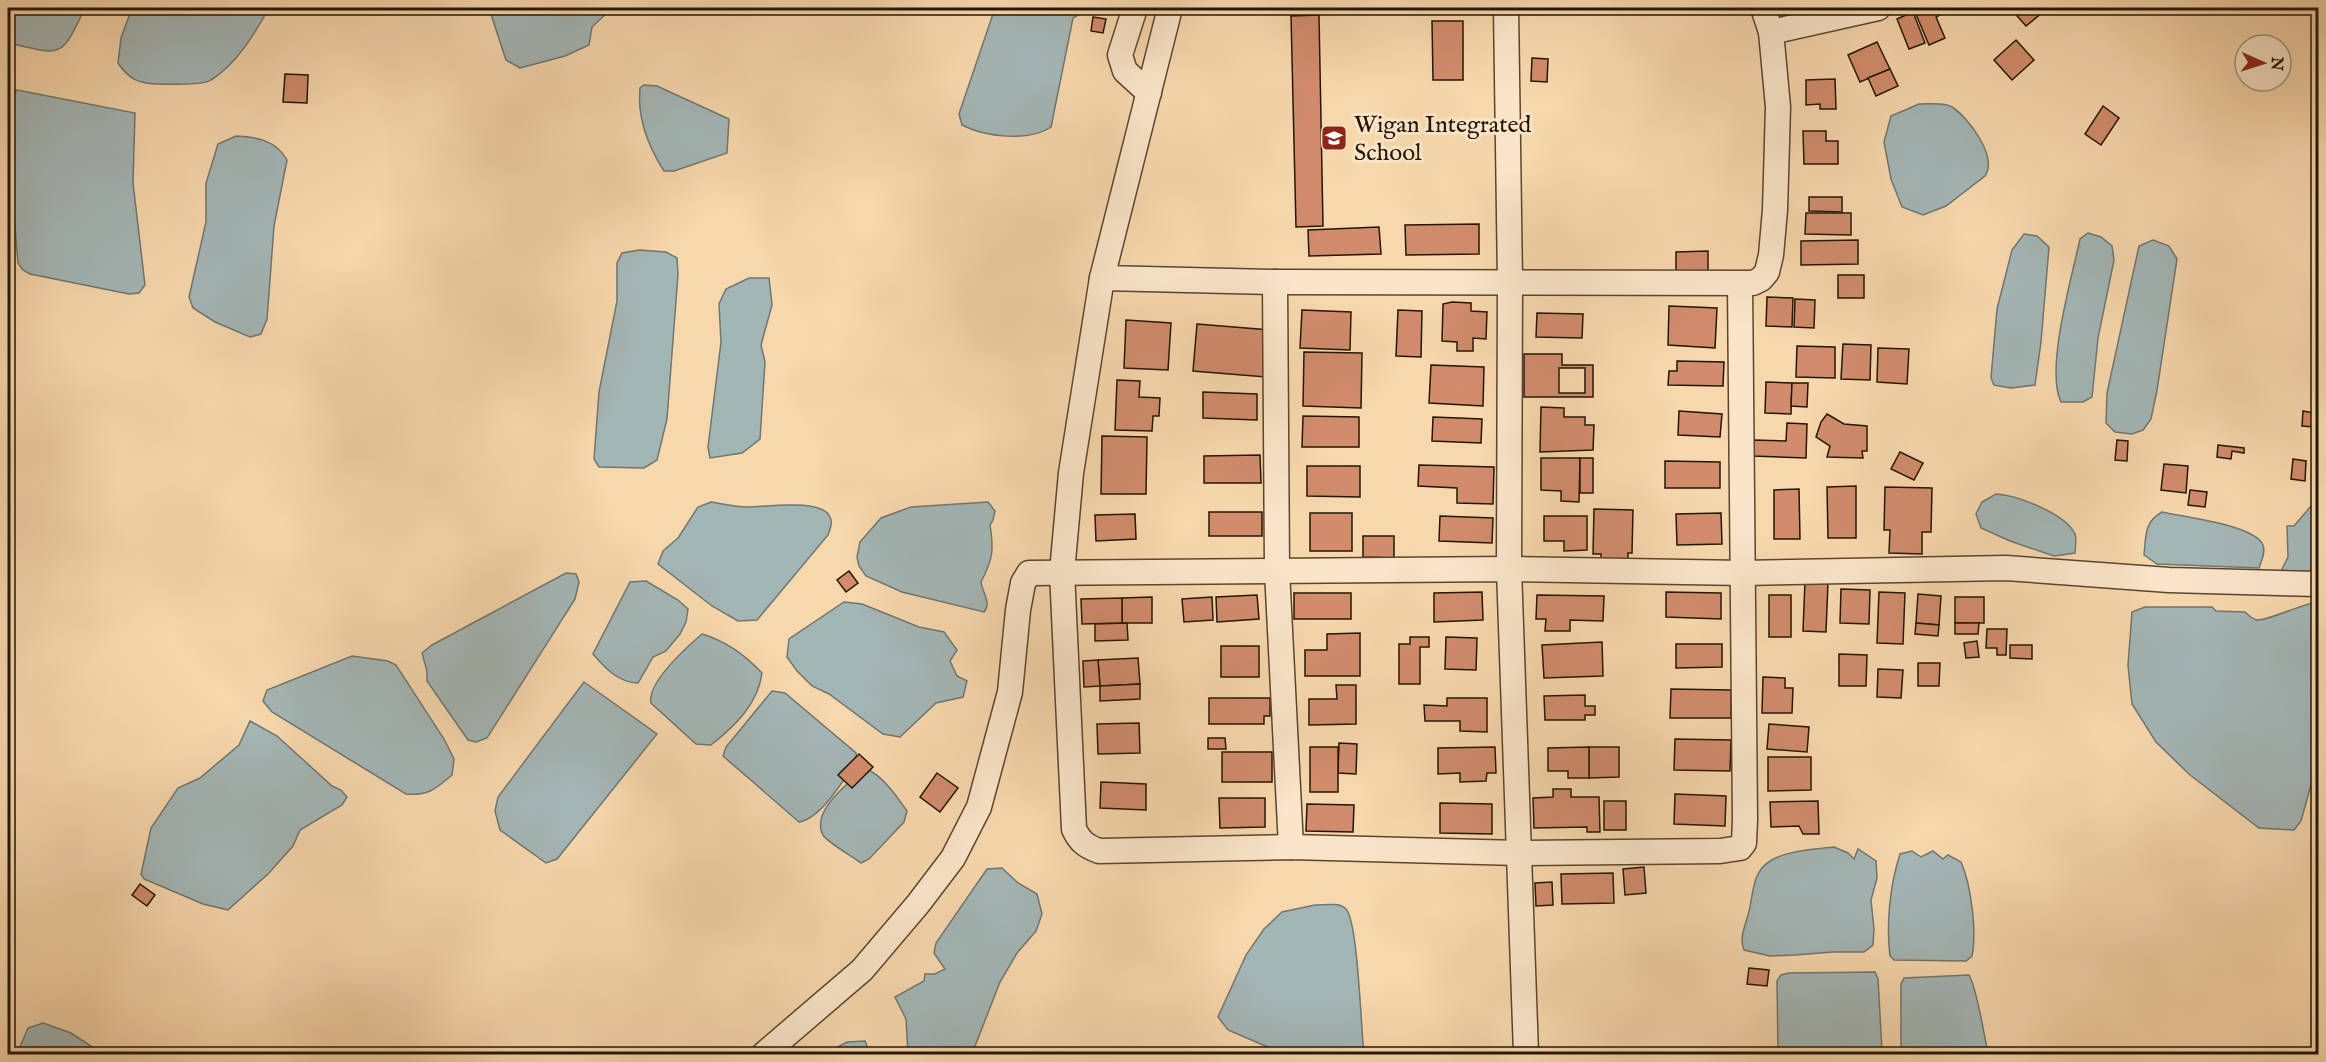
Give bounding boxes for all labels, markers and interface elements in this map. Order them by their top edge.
north arrow [2233,33,2293,93]
text: N [2266,55,2286,71]
place label: Wigan Integrated School [1354,110,1531,169]
school or university icon: Wigan Integrated School [1319,123,1349,153]

